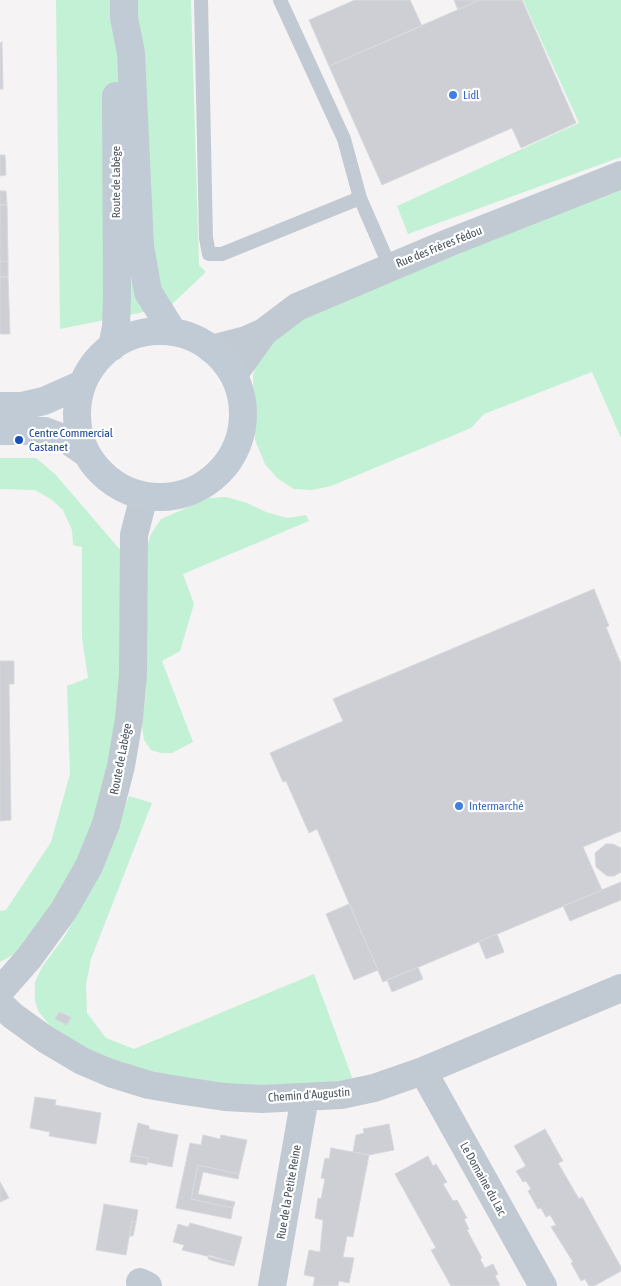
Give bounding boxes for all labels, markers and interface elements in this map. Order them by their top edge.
place label: Lidl [463,88,479,102]
marker: Lidl [447,89,459,101]
street label: Route de Labège [109,146,123,218]
street label: Rue des Frères Fédou [394,223,484,271]
place label: Centre Commercial Castanet [29,426,113,454]
marker: Centre Commercial Castanet [13,434,25,446]
street label: Route de Labège [107,722,135,796]
place label: Intermarché [469,799,524,813]
marker: Intermarché [453,800,465,812]
street label: Chemin d'Augustin [268,1085,350,1105]
street label: Le Domaine du Lac [457,1140,509,1218]
street label: Rue de la Petite Reine [274,1144,304,1240]

